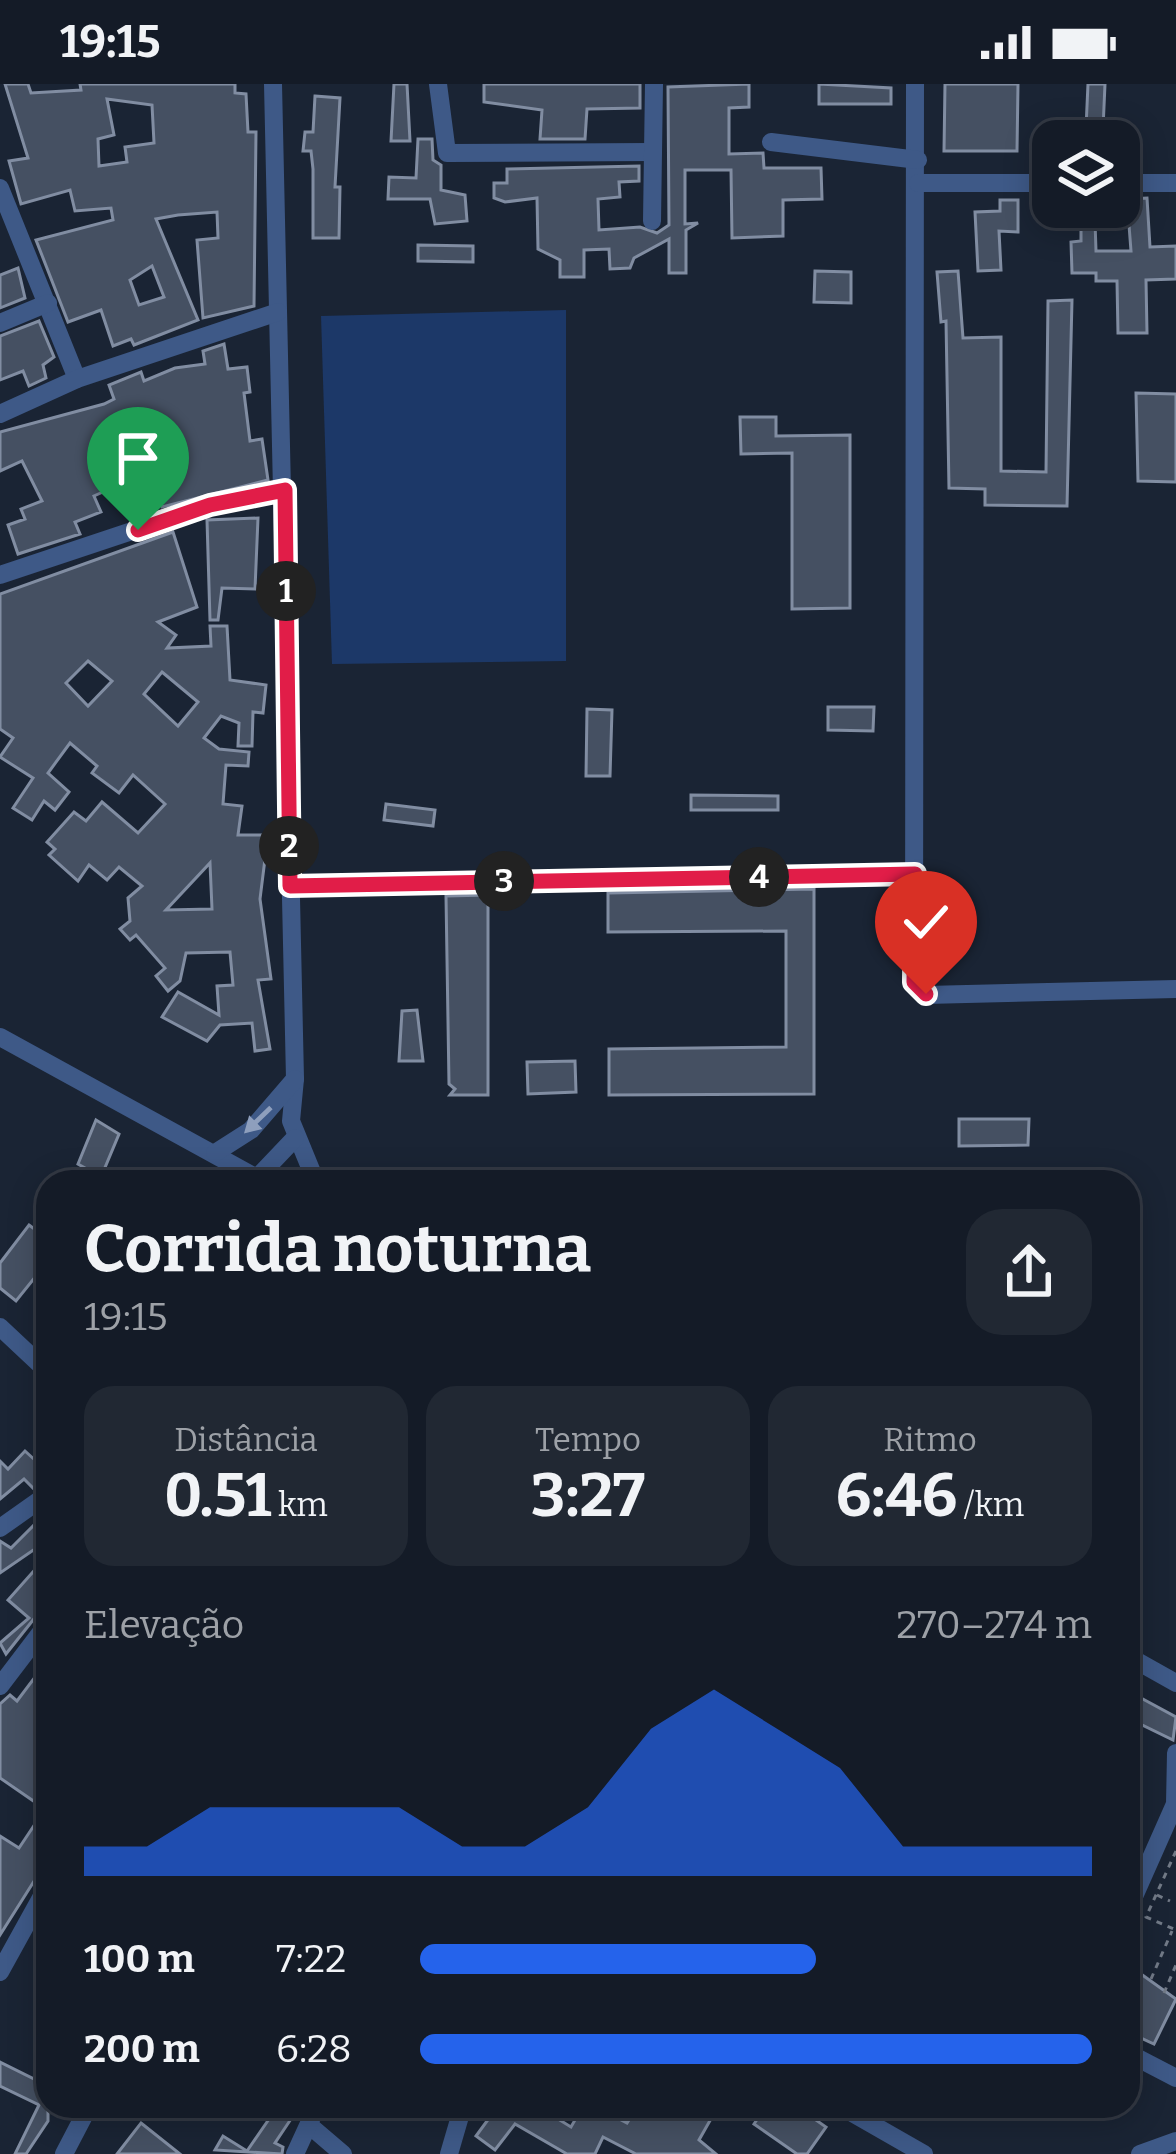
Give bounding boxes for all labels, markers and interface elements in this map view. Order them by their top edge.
text: 19:15 [60,15,161,69]
map controls [1032,120,1140,228]
button: layers [1032,120,1140,228]
pin [87,407,189,530]
icon: arrive [105,425,171,491]
pin: 1 [256,561,316,621]
text: 1 [279,571,293,611]
pin: 2 [259,816,319,876]
text: 2 [280,826,298,866]
pin: 4 [729,847,789,907]
pin: 3 [474,851,534,911]
text: 4 [749,857,769,897]
text: 3 [494,861,514,901]
pin [875,871,977,994]
icon: check [893,889,959,955]
one-way arrow [244,1106,273,1134]
text: Corrida noturna [84,1209,591,1288]
button: share [966,1209,1092,1335]
text: 19:15 [84,1294,168,1340]
text: Distância [174,1420,318,1460]
text: Tempo [535,1420,641,1460]
text: Ritmo [883,1420,977,1460]
text: 0.51 [164,1460,271,1532]
text: 3:27 [531,1460,645,1532]
text: 6:46 [836,1460,957,1532]
text: km [271,1485,328,1525]
text: /km [957,1485,1024,1525]
text: Elevação [84,1602,244,1648]
text: 270–274 m [896,1602,1092,1648]
text: 100 m [84,1936,195,1982]
text: 7:22 [276,1936,346,1982]
text: 200 m [84,2026,200,2072]
text: 6:28 [276,2026,352,2072]

